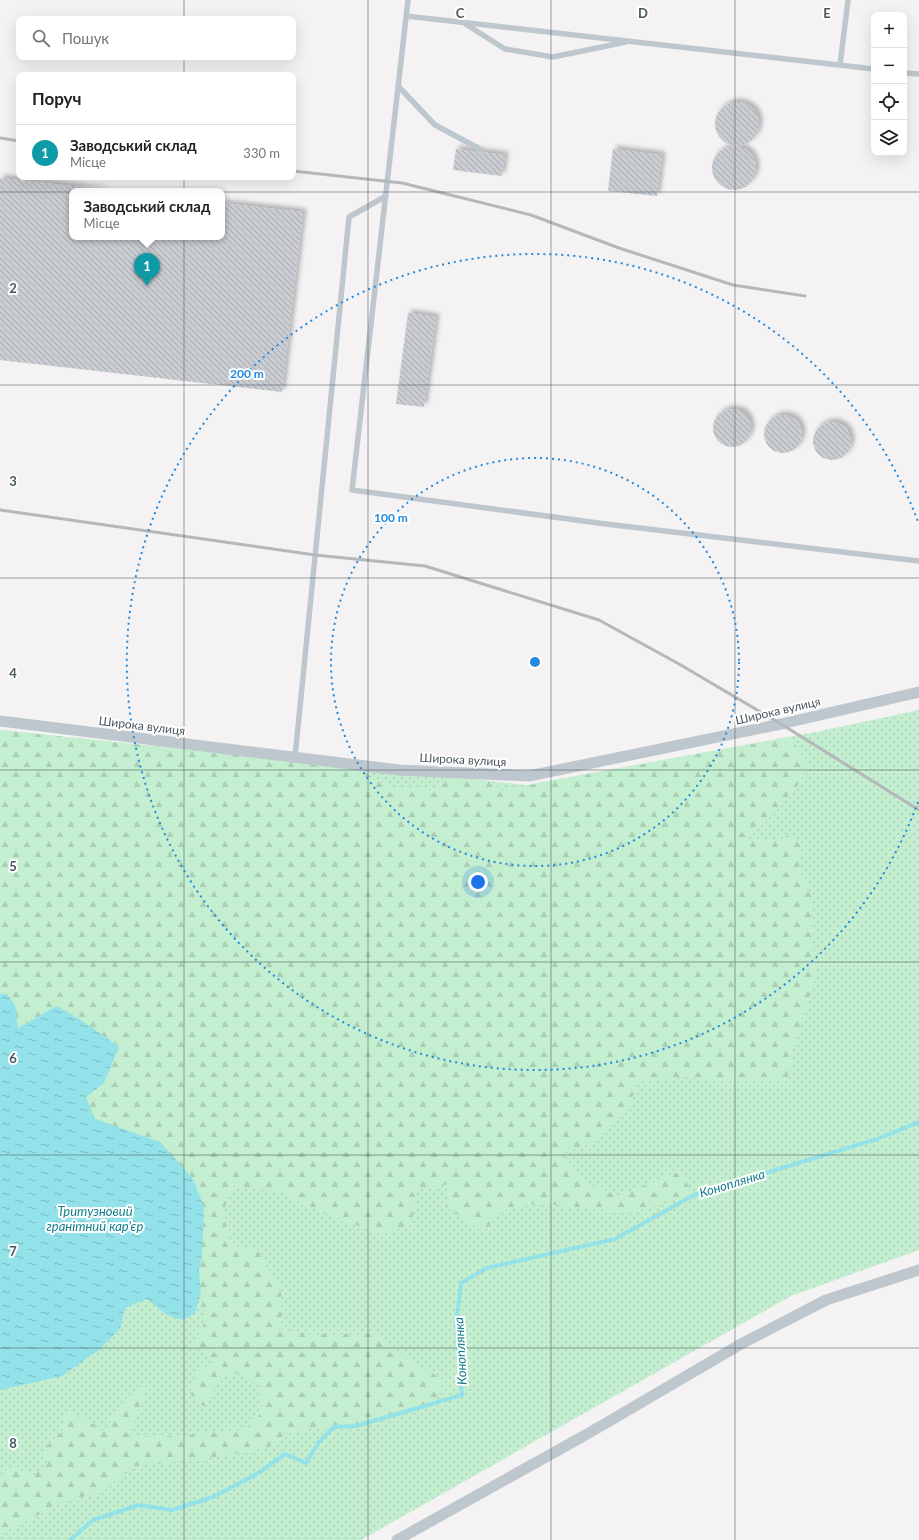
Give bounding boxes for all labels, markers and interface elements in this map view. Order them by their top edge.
text: C [456,5,465,21]
text: D [638,5,648,21]
text: E [823,5,831,21]
map controls [871,12,907,156]
button: + [871,12,907,48]
search box [16,16,296,60]
icon: search [30,27,52,49]
text: Пошук [62,29,109,47]
button: − [871,48,907,84]
button: locate [871,84,907,120]
text: Поруч [32,88,82,109]
button: layers [871,120,907,156]
text: Заводський склад [70,136,197,154]
text: 1 [41,145,49,161]
text: 330 m [243,145,280,161]
text: Місце [70,154,106,170]
popup [69,188,225,240]
text: Заводський склад [84,197,210,215]
text: Місце [84,215,120,231]
pin: 1 [134,253,160,286]
text: 2 [9,280,17,296]
text: 200 m [230,366,264,381]
text: 3 [9,473,17,489]
text: 100 m [374,510,408,525]
centre of rings [528,655,542,669]
text: 4 [9,665,17,681]
street label: Широка вулиця [734,693,822,728]
street label: Широка вулиця [98,713,186,738]
street label: Широка вулиця [419,750,507,769]
text: 5 [9,858,17,874]
your location [468,872,488,892]
text: 6 [9,1050,17,1066]
water label: Коноплянка [697,1165,767,1201]
water label: Тритузновий гранітний кар'єр [47,1203,144,1234]
text: 7 [9,1243,17,1259]
water label: Коноплянка [450,1316,470,1385]
text: 8 [9,1435,17,1451]

